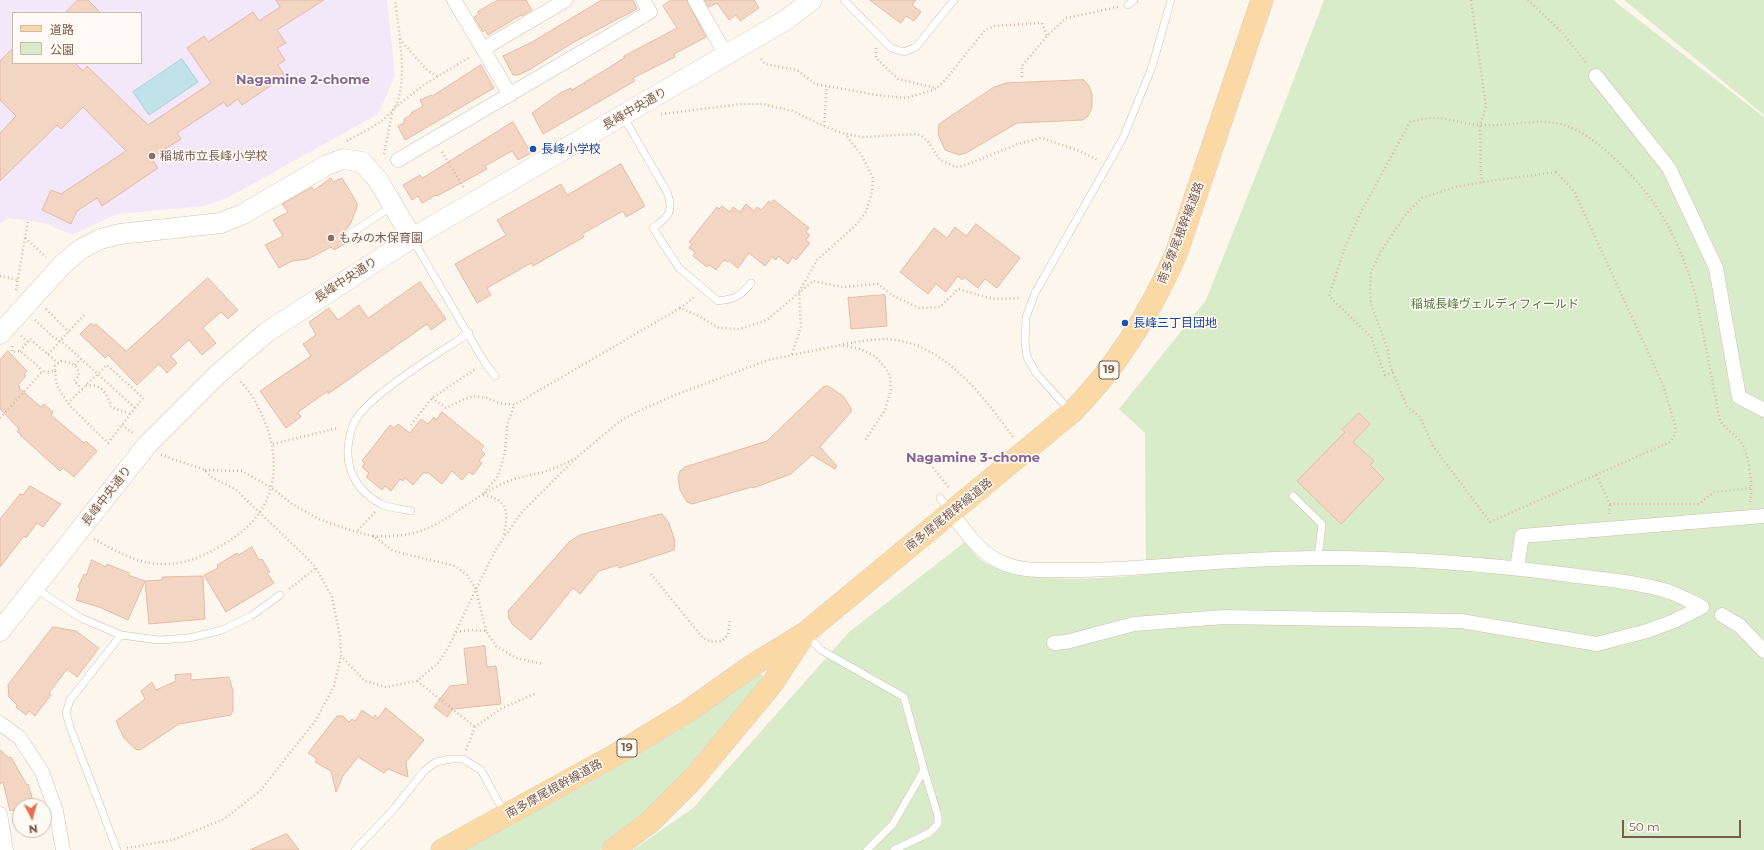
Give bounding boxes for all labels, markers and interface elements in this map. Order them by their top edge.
legend [12,12,142,64]
text: 道路 [50,22,74,37]
text: 公園 [50,42,74,57]
district label: Nagamine 2-chome [236,72,370,88]
street label: 長峰中央通り [600,85,670,133]
place label: 長峰小学校 [541,142,601,156]
marker: 長峰小学校 [528,144,538,154]
place label: 稲城市立長峰小学校 [160,149,268,163]
marker: 稲城市立長峰小学校 [147,151,157,161]
street label: 南多摩尾根幹線道路 [1155,180,1207,286]
place label: もみの木保育園 [339,231,423,245]
marker: もみの木保育園 [326,233,336,243]
street label: 長峰中央通り [312,254,380,306]
park label: 稲城長峰ヴェルディフィールド [1411,297,1579,311]
place label: 長峰三丁目団地 [1133,316,1217,330]
marker: 長峰三丁目団地 [1120,318,1130,328]
road number: 19 [1099,361,1119,379]
district label: Nagamine 3-chome [906,450,1040,466]
street label: 長峰中央通り [79,463,135,529]
street label: 南多摩尾根幹線道路 [903,475,995,555]
road number: 19 [617,739,637,757]
street label: 南多摩尾根幹線道路 [503,757,605,821]
north arrow [12,798,52,838]
scale bar [1624,812,1743,838]
text: 50 m [1629,819,1660,834]
text: N [28,822,38,836]

